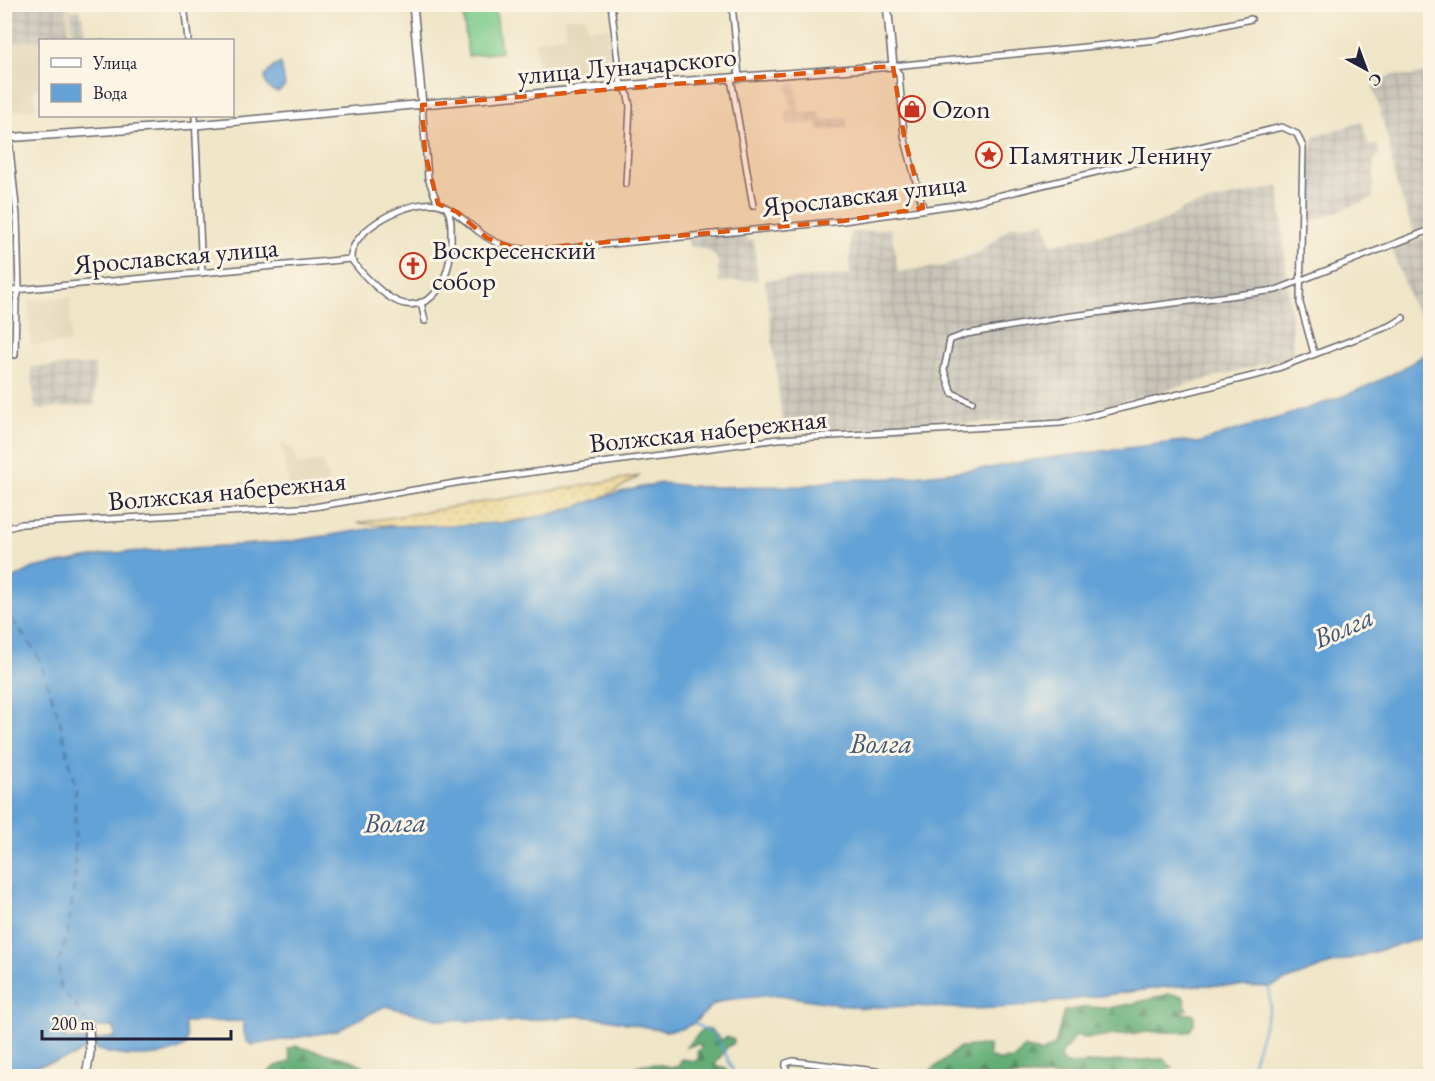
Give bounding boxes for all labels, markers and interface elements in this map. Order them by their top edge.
street label: улица Луначарского [516,38,738,93]
legend [39,39,234,117]
north arrow [1336,39,1396,99]
text: Улица [92,51,138,74]
text: С [1364,68,1387,92]
text: Вода [93,81,128,104]
place label: Ozon [932,91,990,126]
shop icon: Ozon [897,94,927,124]
place label: Памятник Ленину [1008,137,1212,172]
place icon: Памятник Ленину [974,140,1004,170]
street label: Ярославская улица [759,165,968,225]
street label: Ярославская улица [71,229,280,282]
place label: Воскресенский собор [432,232,596,298]
church icon: Воскресенский собор [398,251,428,281]
street label: Волжская набережная [587,401,829,460]
street label: Волжская набережная [106,463,348,518]
water label: Волга [1306,598,1379,657]
water label: Волга [849,725,912,761]
water label: Волга [362,803,427,841]
scale bar [42,1003,231,1041]
text: 200 m [51,1012,95,1035]

